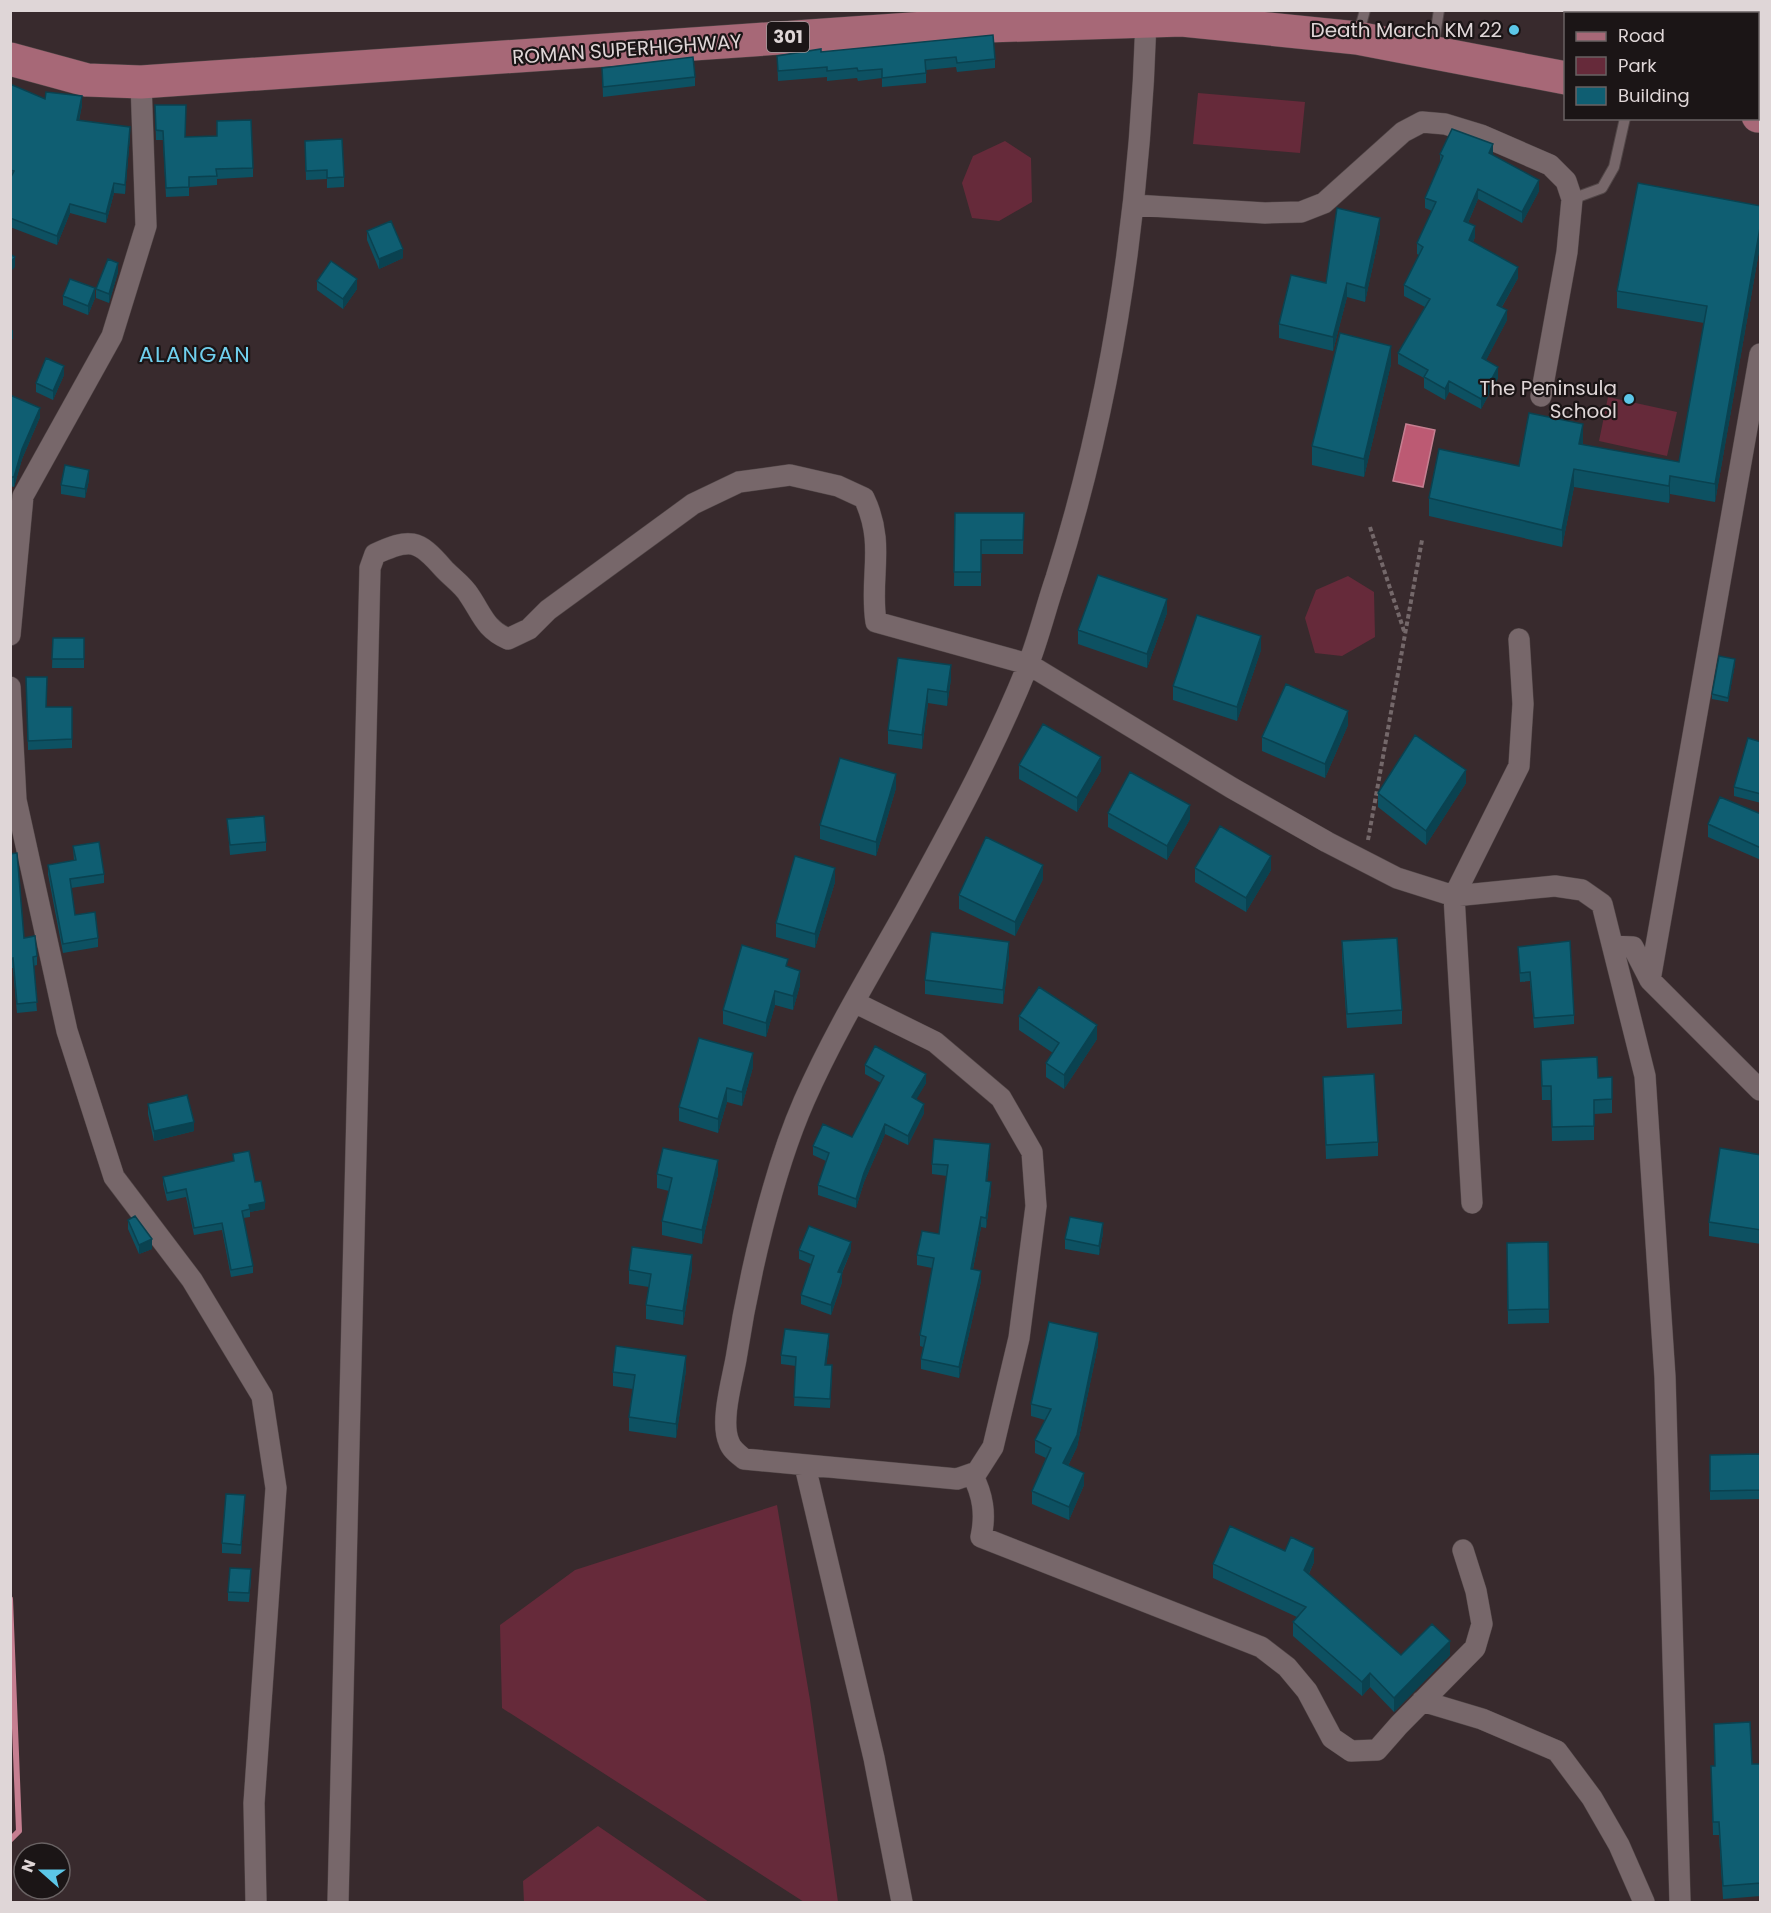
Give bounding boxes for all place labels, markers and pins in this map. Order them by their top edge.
place label: Death March KM 22 [1311,16,1502,44]
marker: Death March KM 22 [1507,23,1521,37]
place label: The Peninsula School [1479,374,1617,425]
marker: The Peninsula School [1622,392,1636,406]

